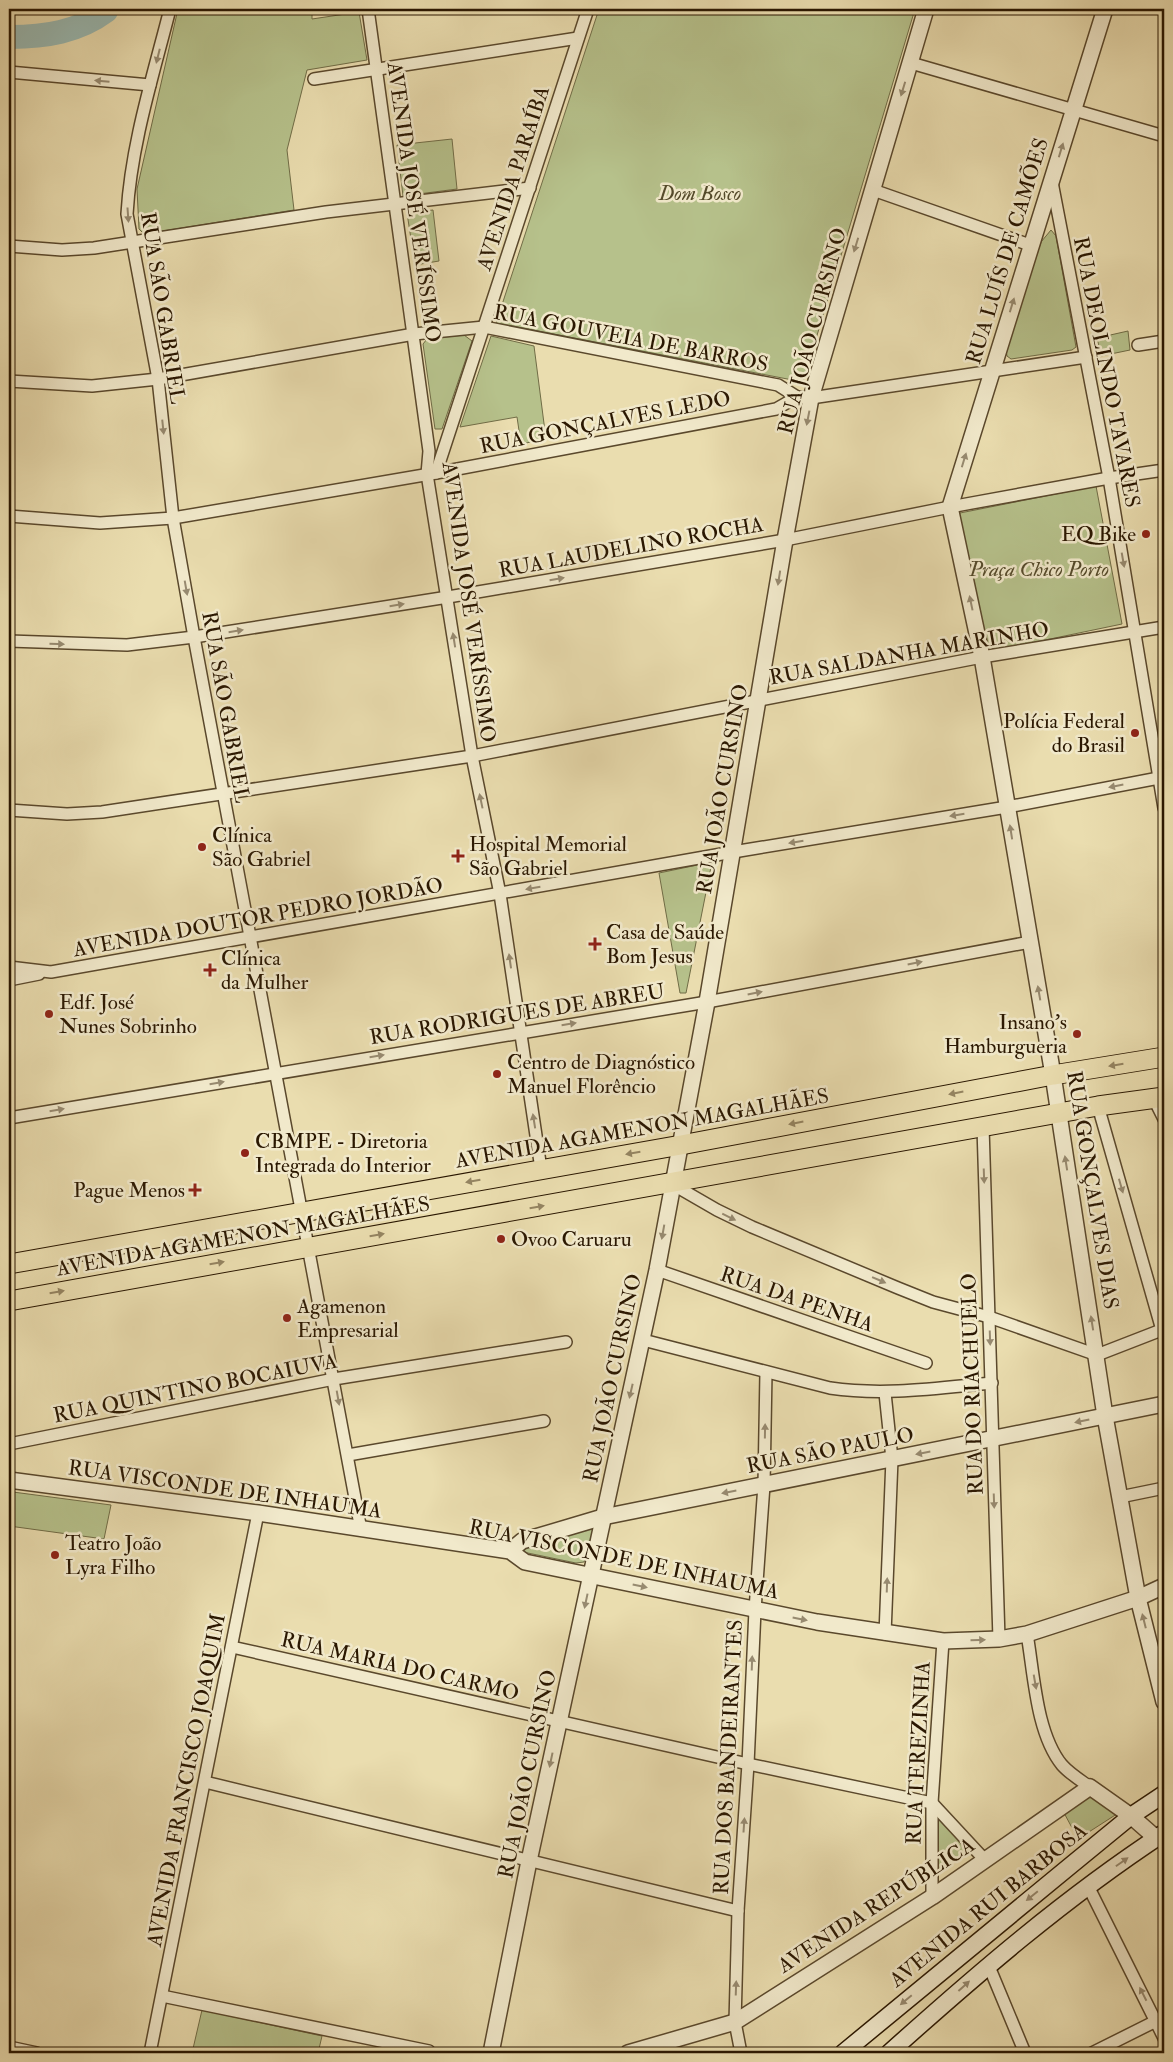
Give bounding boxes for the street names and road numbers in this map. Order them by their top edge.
street label: AVENIDA JOSÉ VERÍSSIMO [380,59,447,344]
street label: AVENIDA PARAÍBA [471,82,556,275]
street label: RUA LUÍS DE CAMÕES [960,135,1055,368]
street label: RUA SÃO GABRIEL [134,210,191,406]
street label: RUA JOÃO CURSINO [772,225,853,437]
street label: RUA DEOLINDO TAVARES [1067,234,1146,510]
street label: RUA GOUVEIA DE BARROS [491,299,771,378]
street label: RUA GONÇALVES LEDO [477,385,733,460]
street label: AVENIDA JOSÉ VERÍSSIMO [435,459,502,744]
street label: RUA LAUDELINO ROCHA [496,511,766,584]
street label: RUA SÃO GABRIEL [195,609,256,805]
street label: RUA SALDANHA MARINHO [767,616,1051,691]
street label: RUA JOÃO CURSINO [691,682,754,896]
street label: AVENIDA DOUTOR PEDRO JORDÃO [70,872,445,964]
street label: RUA RODRIGUES DE ABREU [367,978,667,1051]
street label: RUA GONÇALVES DIAS [1060,1069,1125,1311]
street label: AVENIDA AGAMENON MAGALHÃES [452,1082,831,1175]
street label: AVENIDA AGAMENON MAGALHÃES [53,1190,432,1283]
street label: RUA DA PENHA [717,1261,877,1338]
street label: RUA JOÃO CURSINO [577,1271,648,1485]
street label: RUA DO RIACHUELO [955,1273,990,1495]
street label: RUA QUINTINO BOCAIUVA [51,1348,339,1429]
street label: RUA SÃO PAULO [744,1421,916,1480]
street label: RUA VISCONDE DE INHAUMA [66,1454,384,1525]
street label: RUA VISCONDE DE INHAUMA [466,1513,781,1606]
street label: AVENIDA FRANCISCO JOAQUIM [141,1611,232,1950]
street label: RUA DOS BANDEIRANTES [708,1619,749,1895]
street label: RUA MARIA DO CARMO [278,1626,522,1707]
street label: RUA TEREZINHA [900,1661,937,1845]
street label: RUA JOÃO CURSINO [492,1667,563,1881]
street label: AVENIDA RUI BARBOSA [883,1817,1093,1994]
street label: AVENIDA REPÚBLICA [772,1832,980,1980]

